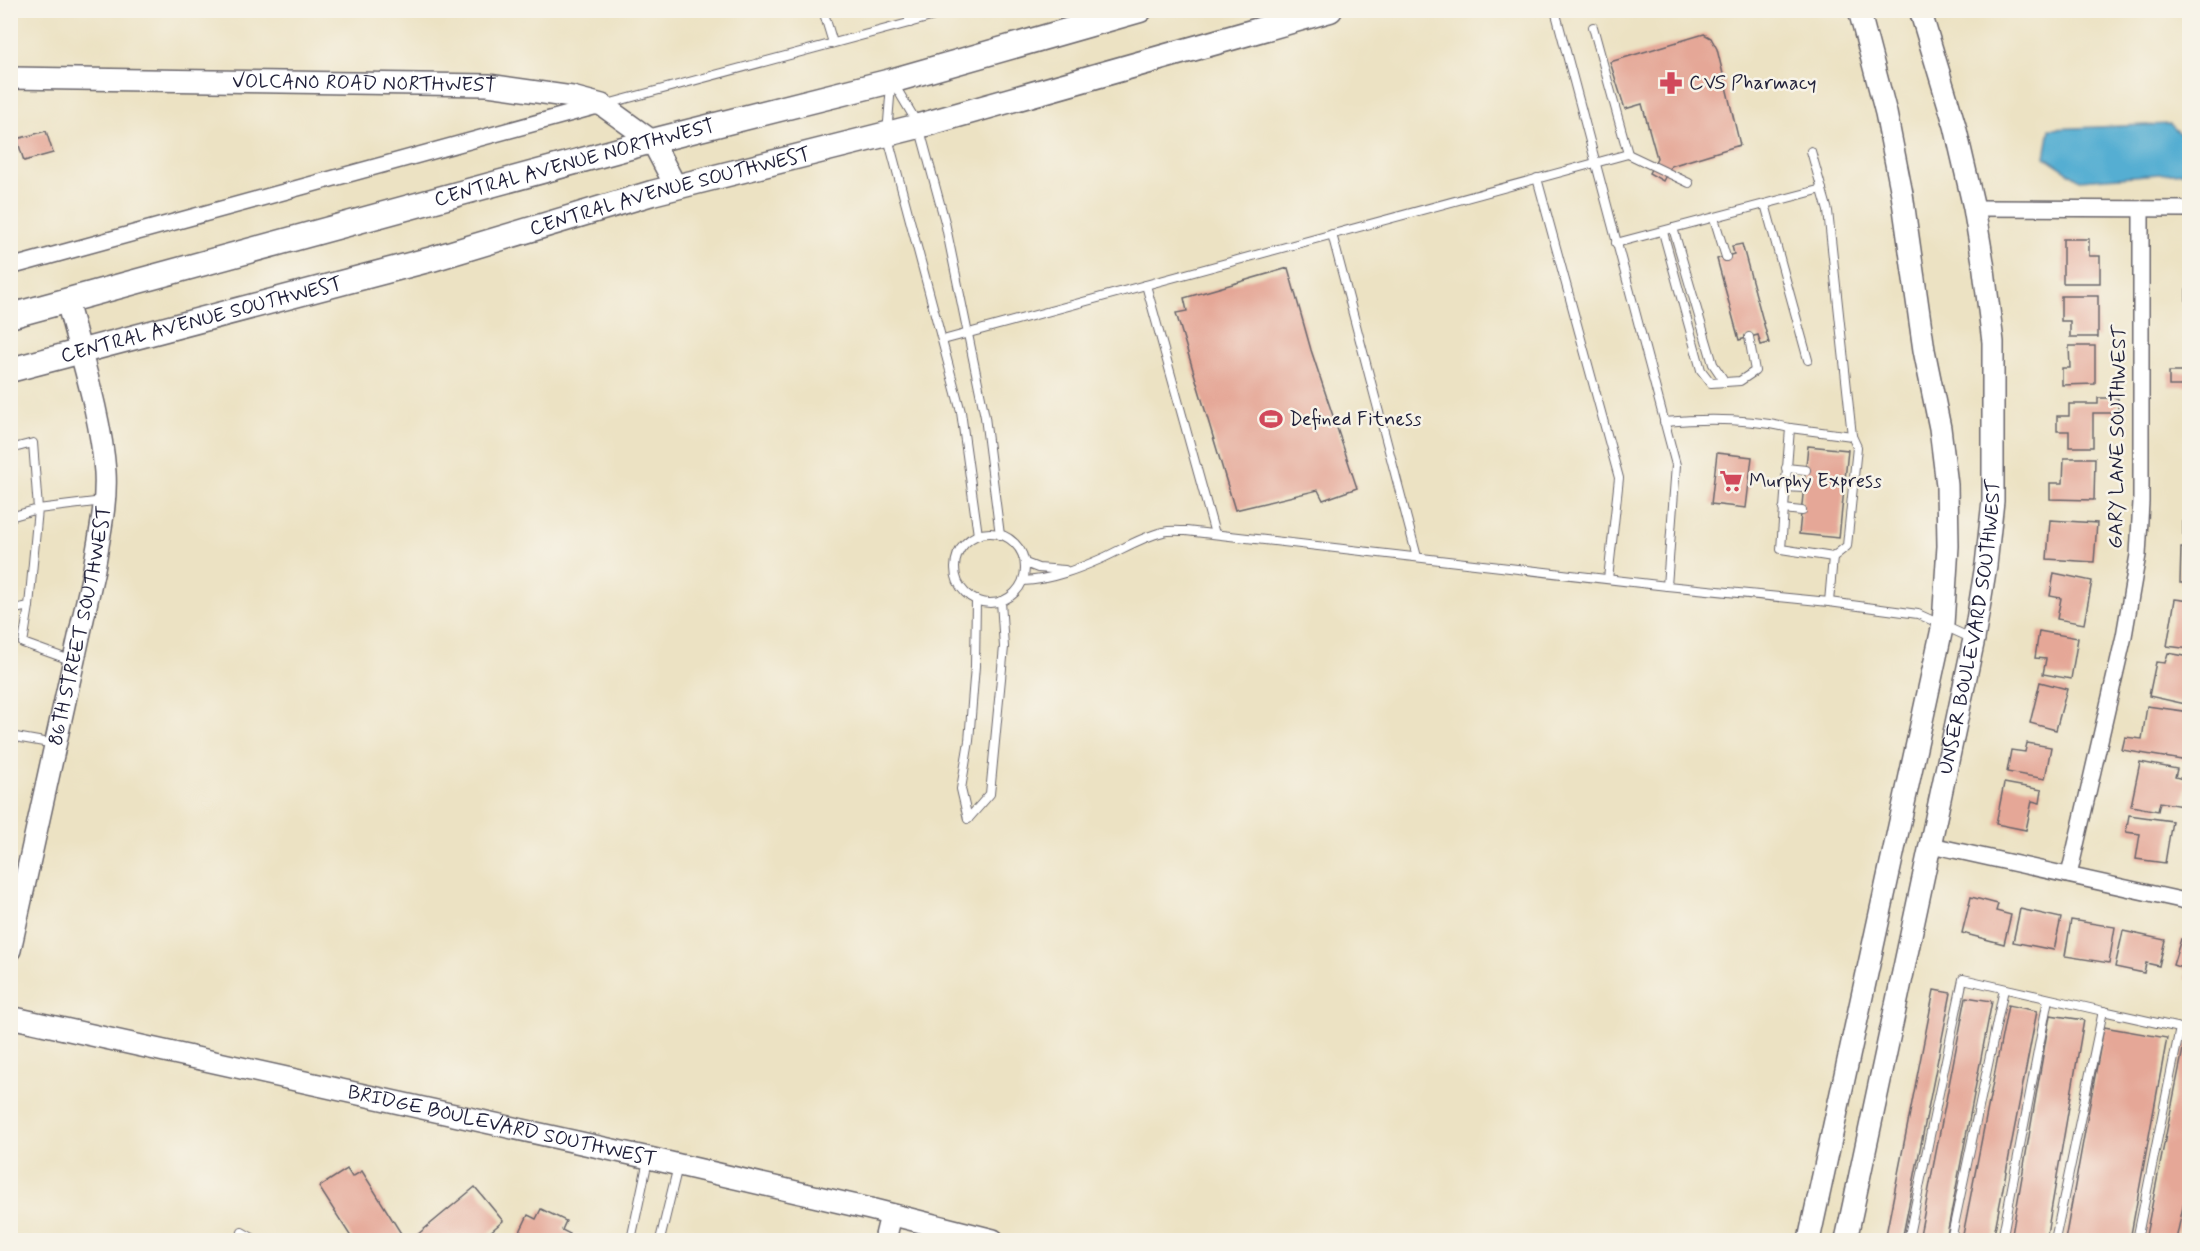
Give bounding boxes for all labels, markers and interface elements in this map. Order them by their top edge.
street label: VOLCANO ROAD NORTHWEST [232,68,498,99]
pharmacy icon: CVS Pharmacy [1658,70,1684,96]
place label: CVS Pharmacy [1689,70,1817,97]
street label: CENTRAL AVENUE NORTHWEST [431,112,718,213]
street label: CENTRAL AVENUE SOUTHWEST [526,140,813,242]
street label: CENTRAL AVENUE SOUTHWEST [58,270,345,370]
street label: GARY LANE SOUTHWEST [2103,323,2133,549]
sports icon: Defined Fitness [1258,406,1284,432]
place label: Defined Fitness [1289,406,1422,433]
supermarket icon: Murphy Express [1718,468,1744,494]
place label: Murphy Express [1749,468,1882,495]
street label: UNSER BOULEVARD SOUTHWEST [1932,478,2007,777]
street label: 86TH STREET SOUTHWEST [42,504,117,748]
street label: BRIDGE BOULEVARD SOUTHWEST [345,1078,659,1173]

